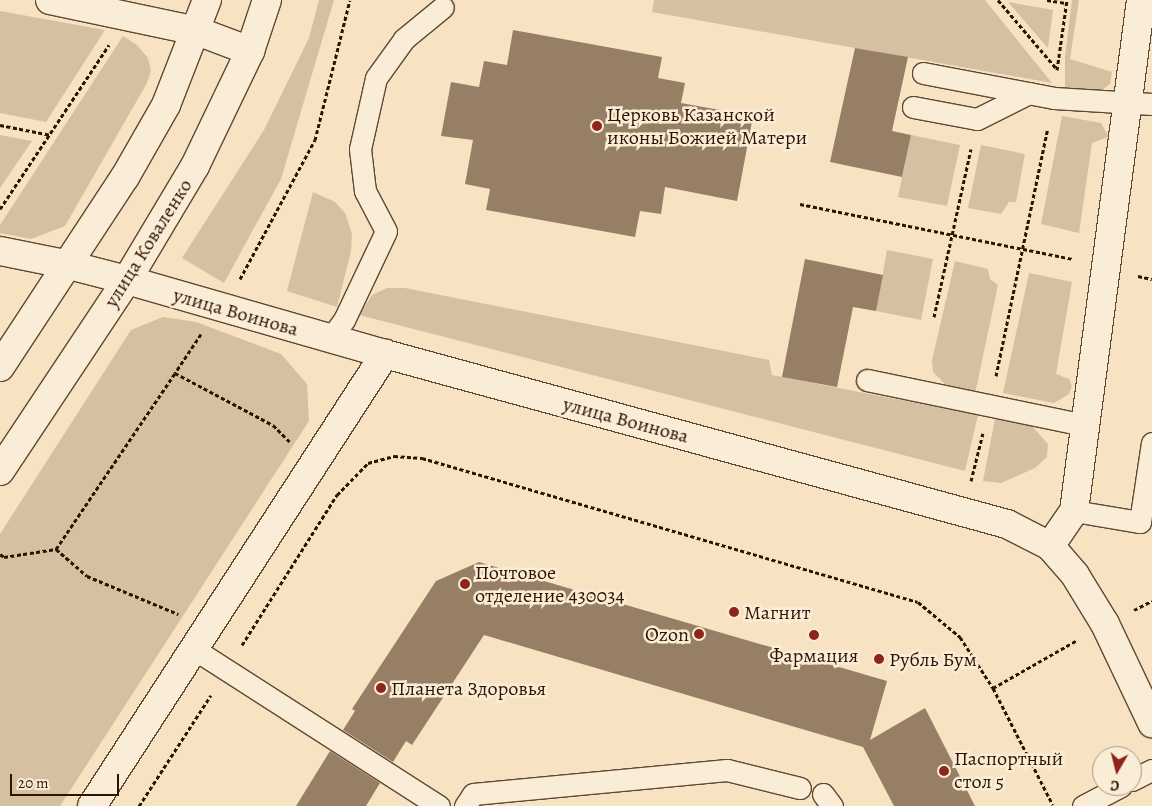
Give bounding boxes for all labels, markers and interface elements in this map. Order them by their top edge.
place label: Церковь Казанской иконы Божией Матери [607,102,807,149]
marker: Церковь Казанской иконы Божией Матери [591,120,603,132]
street label: улица Коваленко [99,174,197,312]
street label: улица Воинова [171,283,301,341]
street label: улица Воинова [561,392,691,448]
place label: Почтовое отделение 430034 [475,560,625,607]
marker: Почтовое отделение 430034 [459,578,471,590]
place label: Магнит [744,600,811,624]
marker: Магнит [728,606,740,618]
place label: Ozon [645,622,689,646]
marker: Ozon [693,628,705,640]
marker: Фармация [808,629,820,641]
place label: Фармация [770,643,858,667]
place label: Рубль Бум [889,647,977,671]
marker: Рубль Бум [873,653,885,665]
place label: Планета Здоровья [391,676,546,700]
marker: Планета Здоровья [375,682,387,694]
north arrow [1092,746,1142,796]
place label: Паспортный стол 5 [954,747,1063,794]
scale bar [12,764,121,796]
marker: Паспортный стол 5 [938,765,950,777]
text: 20 m [18,773,49,793]
text: С [1109,775,1121,795]

